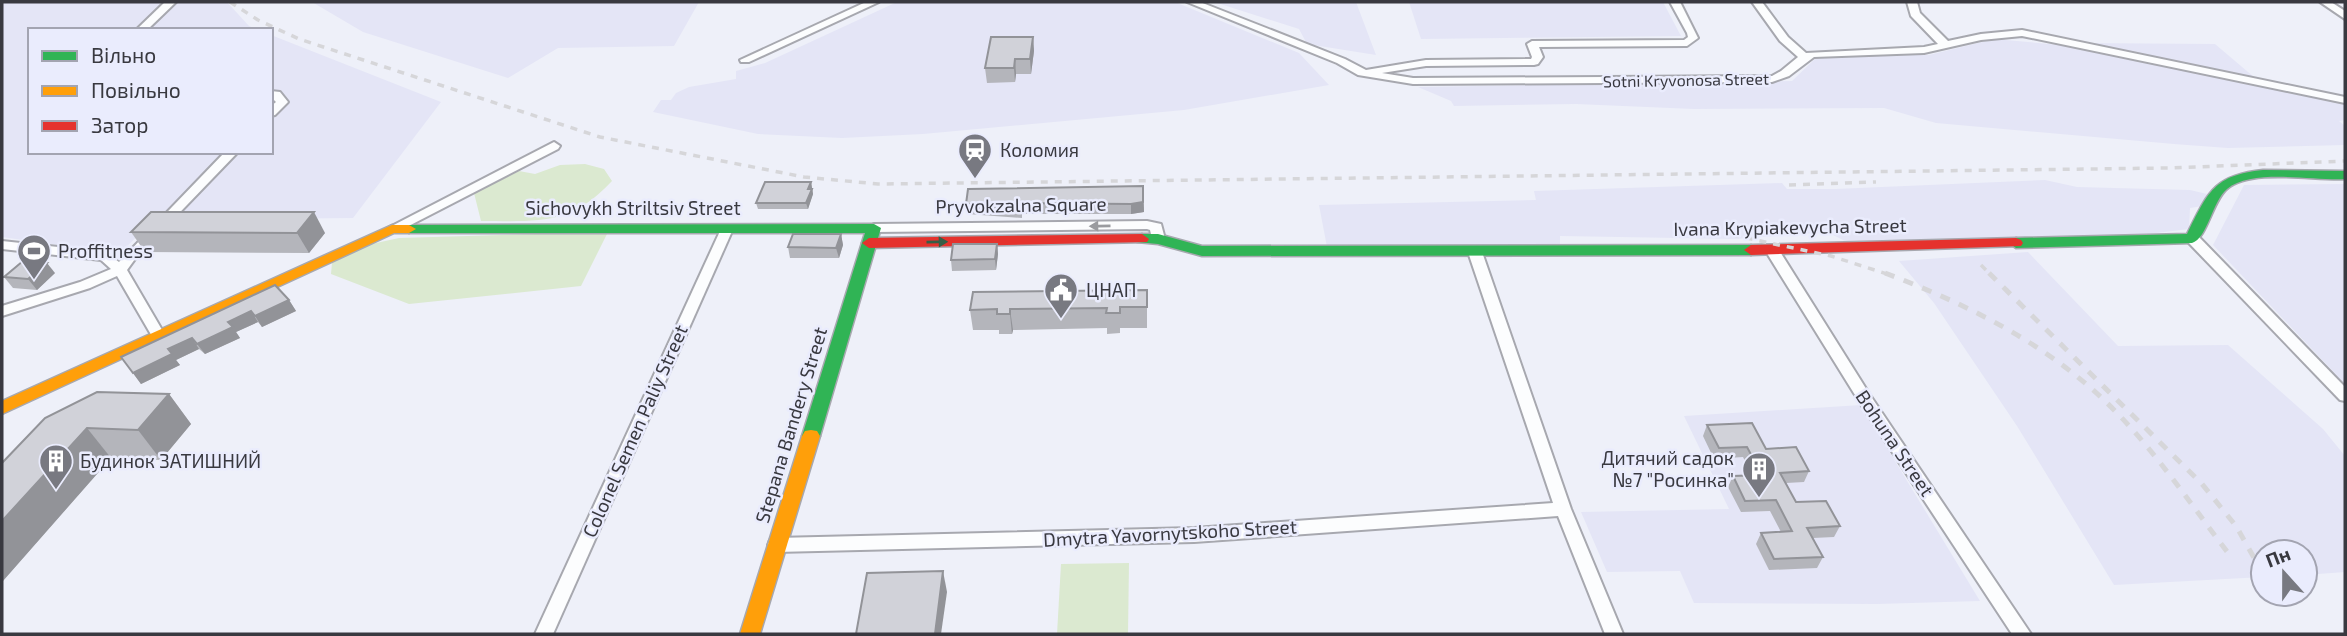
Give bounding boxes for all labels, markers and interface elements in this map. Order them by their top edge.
legend [28,28,273,154]
text: Вільно [91,42,156,67]
street label: Sotni Kryvonosa Street [1603,69,1769,90]
text: Повільно [91,77,181,102]
text: Затор [91,112,149,137]
station icon: Коломия [956,131,994,180]
place label: Коломия [1000,138,1079,161]
street label: Pryvokzalna Square [935,192,1107,217]
street label: Sichovykh Striltsiv Street [525,196,741,219]
street label: Ivana Krypiakevycha Street [1673,213,1907,240]
one-way arrow [1088,220,1110,232]
sports icon: Proffitness [15,232,53,281]
one-way arrow [927,237,949,248]
place label: Proffitness [58,239,153,262]
public building icon: ЦНАП [1042,271,1080,320]
place label: ЦНАП [1086,278,1136,301]
street label: Colonel Semen Paliy Street [577,321,692,541]
street label: Stepana Bandery Street [750,324,831,526]
street label: Bohuna Street [1852,385,1939,500]
building icon: Будинок ЗАТИШНИЙ [37,442,75,491]
place label: Дитячий садок №7 "Росинка" [1601,446,1734,491]
place label: Будинок ЗАТИШНИЙ [80,449,261,473]
building icon: Дитячий садок №7 "Росинка" [1740,450,1778,499]
street label: Dmytra Yavornytskoho Street [1043,514,1297,551]
north arrow [2249,538,2319,608]
text: Пн [2262,542,2293,572]

